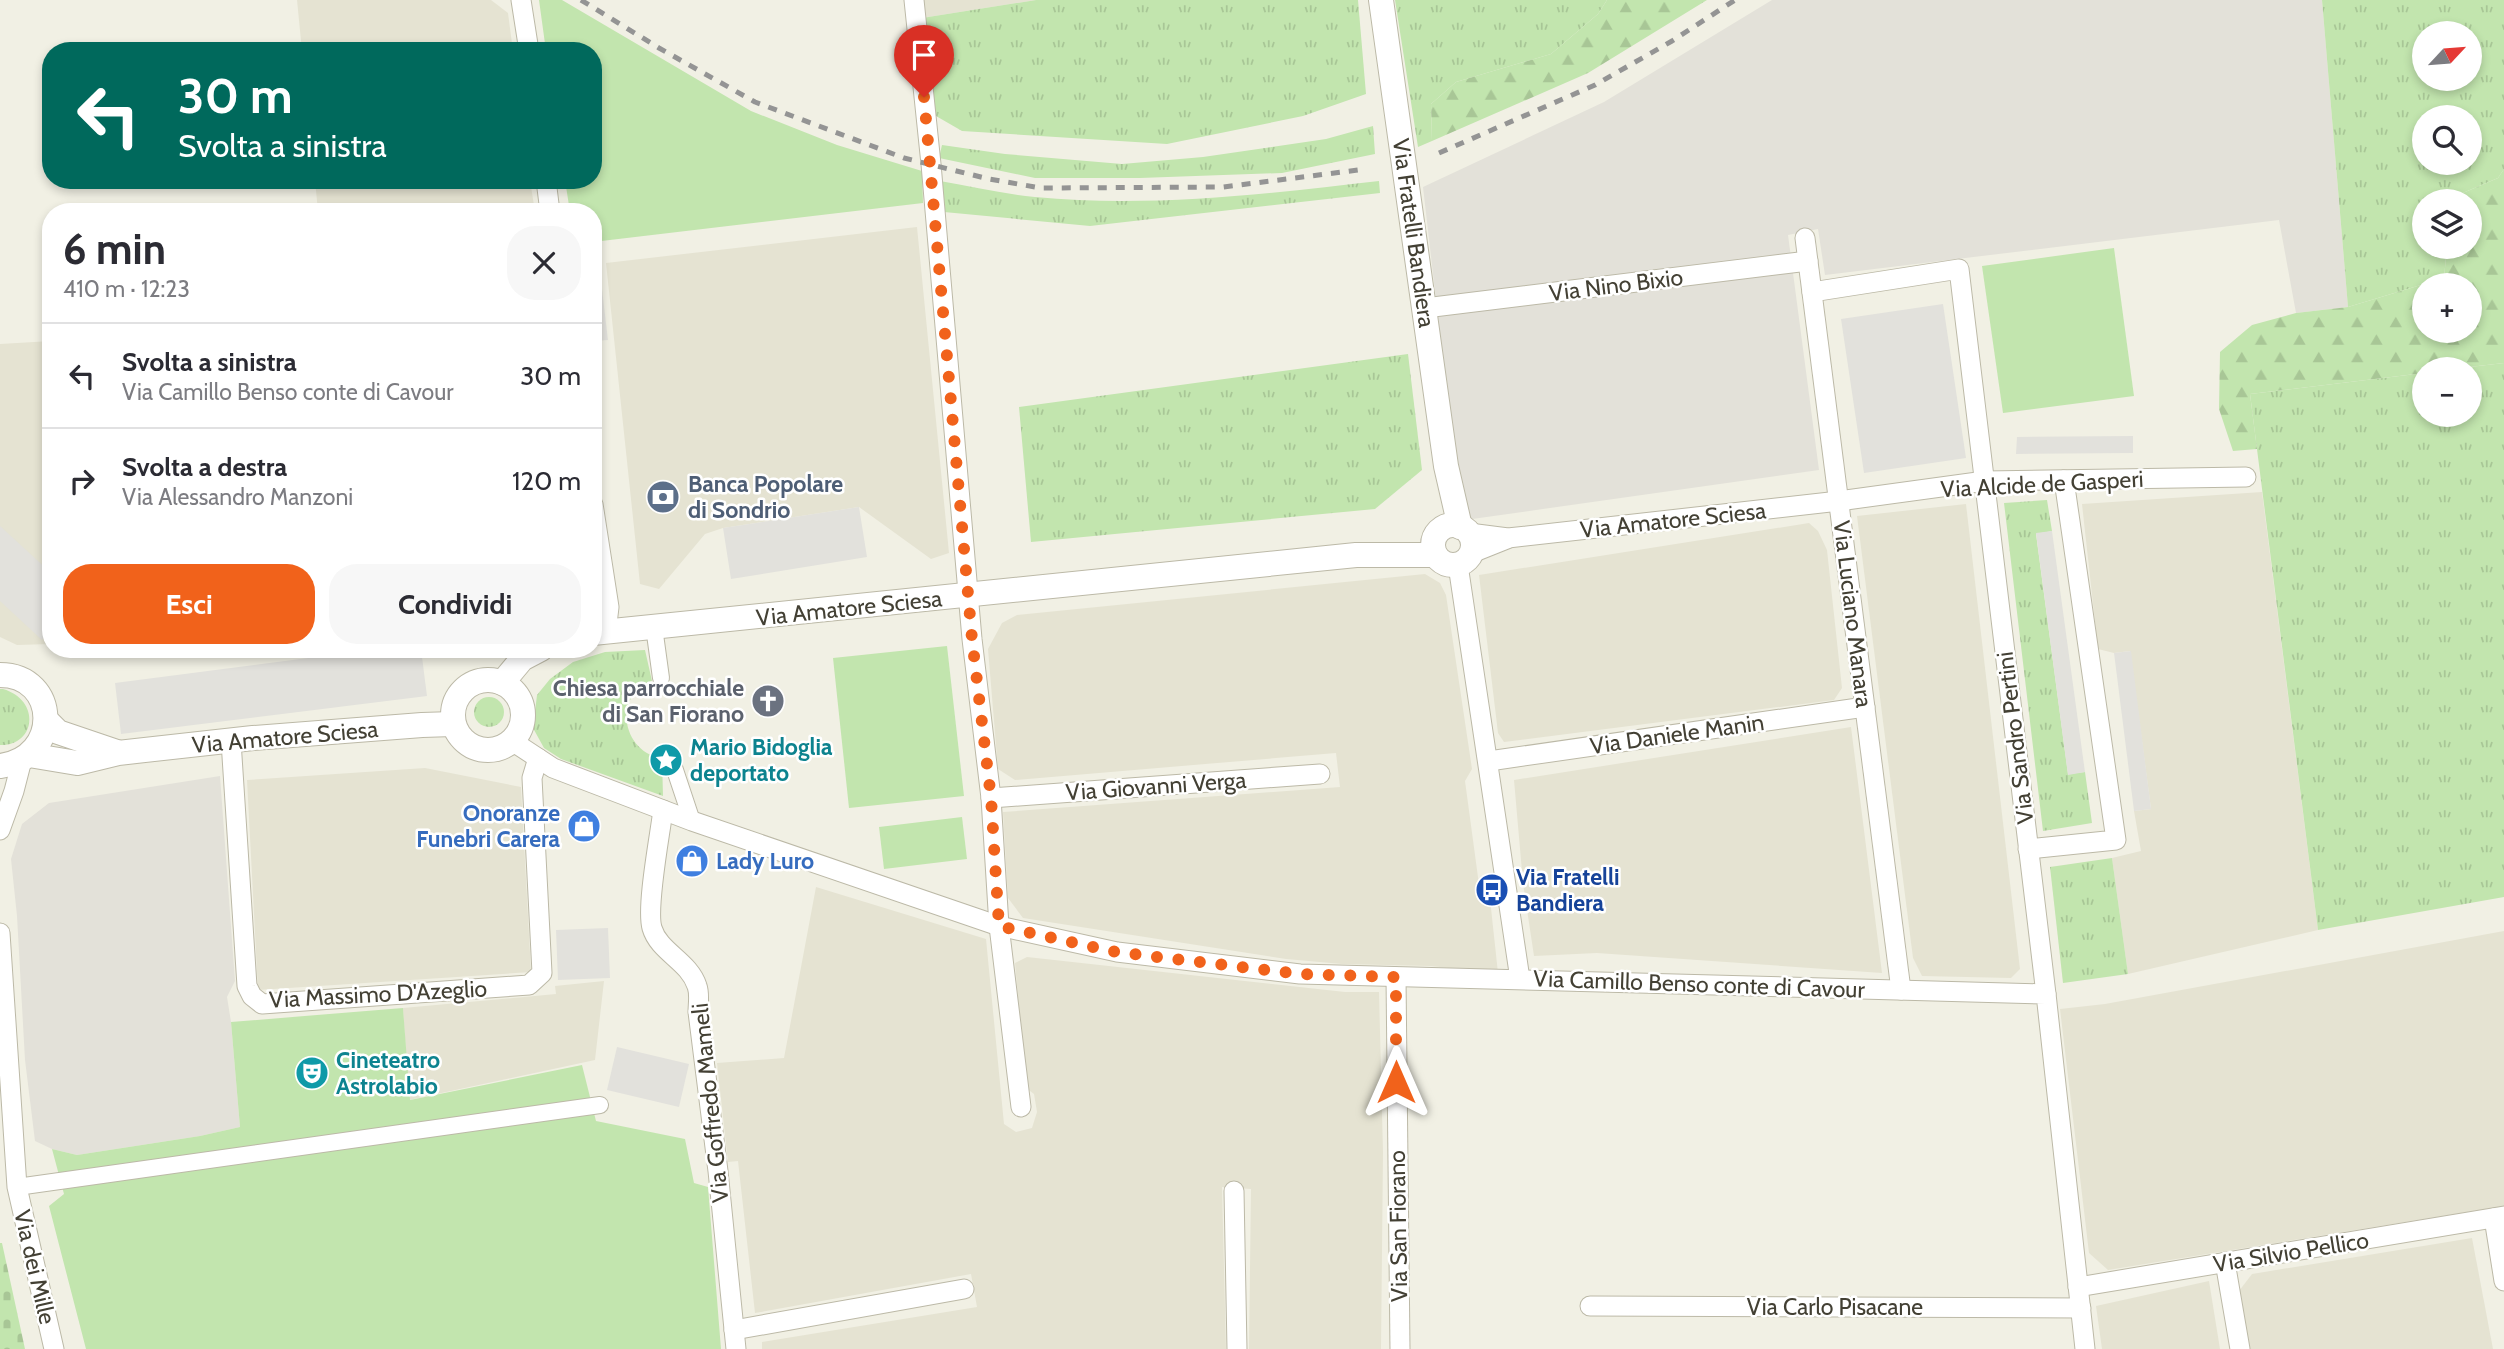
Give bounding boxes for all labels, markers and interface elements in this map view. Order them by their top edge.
north arrow [2412,21,2482,91]
map controls [2412,21,2482,427]
pin [894,25,954,97]
icon: arrive [905,36,943,74]
text: 30 m [178,66,293,125]
icon: left [63,70,154,161]
button: search [2412,105,2482,175]
text: Svolta a sinistra [178,126,387,165]
street label: Via Fratelli Bandiera [1387,137,1441,329]
button: layers [2412,189,2482,259]
text: 6 min [63,223,166,275]
button: close [507,226,581,300]
street label: Via Nino Bixio [1548,263,1684,307]
button: + [2412,273,2482,343]
text: 410 m · 12:23 [63,275,190,303]
text: Svolta a sinistra [122,346,297,378]
icon: left [63,357,101,395]
button: − [2412,357,2482,427]
text: 30 m [520,360,581,392]
text: Via Camillo Benso conte di Cavour [122,378,454,406]
text: Svolta a destra [122,451,287,483]
icon: right [63,462,101,500]
text: 120 m [512,465,581,497]
street label: Via Alcide de Gasperi [1940,465,2144,503]
place label: Banca Popolare di Sondrio [688,470,843,524]
bank icon: Banca Popolare di Sondrio [644,478,682,516]
text: Via Alessandro Manzoni [122,483,353,511]
street label: Via Amatore Sciesa [1579,496,1767,544]
street label: Via Luciano Manara [1828,519,1878,709]
button: Esci [63,564,315,644]
button: Condividi [329,564,581,644]
street label: Via Amatore Sciesa [755,584,943,632]
street label: Via Sandro Pertini [1991,650,2039,826]
place label: Chiesa parrocchiale di San Fiorano [553,674,744,728]
church icon: Chiesa parrocchiale di San Fiorano [749,682,787,720]
street label: Via Daniele Manin [1588,708,1766,760]
street label: Via Amatore Sciesa [191,715,379,759]
place label: Mario Bidoglia deportato [690,733,833,787]
place icon: Mario Bidoglia deportato [647,741,685,779]
street label: Via Giovanni Verga [1065,766,1247,806]
place label: Onoranze Funebri Carera [416,799,561,853]
shop icon: Onoranze Funebri Carera [565,807,603,845]
shop icon: Lady Luro [673,842,711,880]
place label: Lady Luro [716,847,814,875]
place label: Via Fratelli Bandiera [1516,863,1620,917]
bus stop icon: Via Fratelli Bandiera [1473,871,1511,909]
street label: Via Camillo Benso conte di Cavour [1533,964,1866,1004]
street label: Via Massimo D'Azeglio [268,974,488,1014]
street label: Via Goffredo Mameli [686,1002,734,1204]
position arrow [1359,1045,1433,1119]
place label: Cineteatro Astrolabio [336,1046,440,1100]
theatre icon: Cineteatro Astrolabio [293,1054,331,1092]
street label: Via San Fiorano [1383,1150,1413,1302]
street label: Via dei Mille [8,1207,62,1327]
street label: Via Silvio Pellico [2211,1226,2371,1278]
street label: Via Carlo Pisacane [1747,1293,1923,1321]

